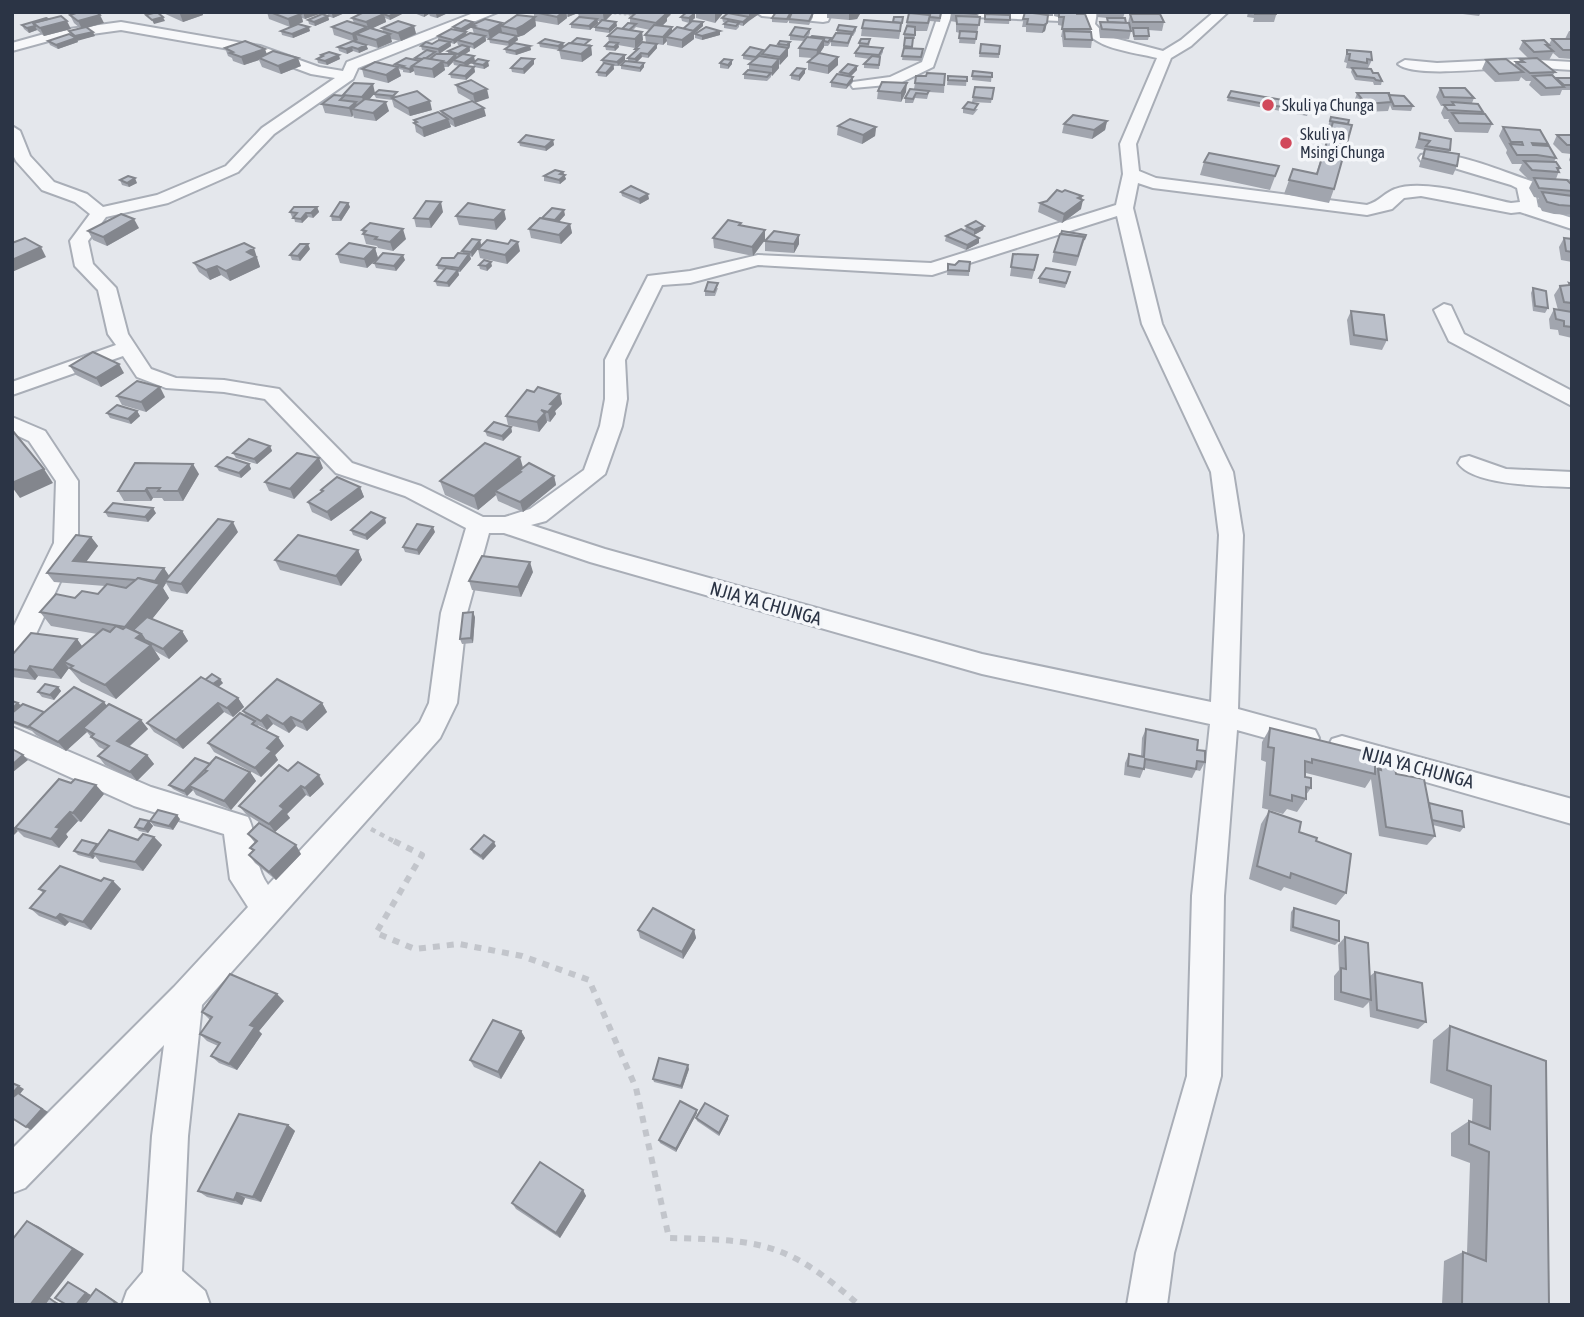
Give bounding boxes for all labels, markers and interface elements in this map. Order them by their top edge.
place label: Skuli ya Chunga [1282,96,1374,115]
marker: Skuli ya Chunga [1260,97,1276,113]
place label: Skuli ya Msingi Chunga [1300,125,1385,162]
marker: Skuli ya Msingi Chunga [1278,135,1294,151]
street label: NJIA YA CHUNGA [708,577,825,630]
street label: NJIA YA CHUNGA [1360,742,1477,793]

